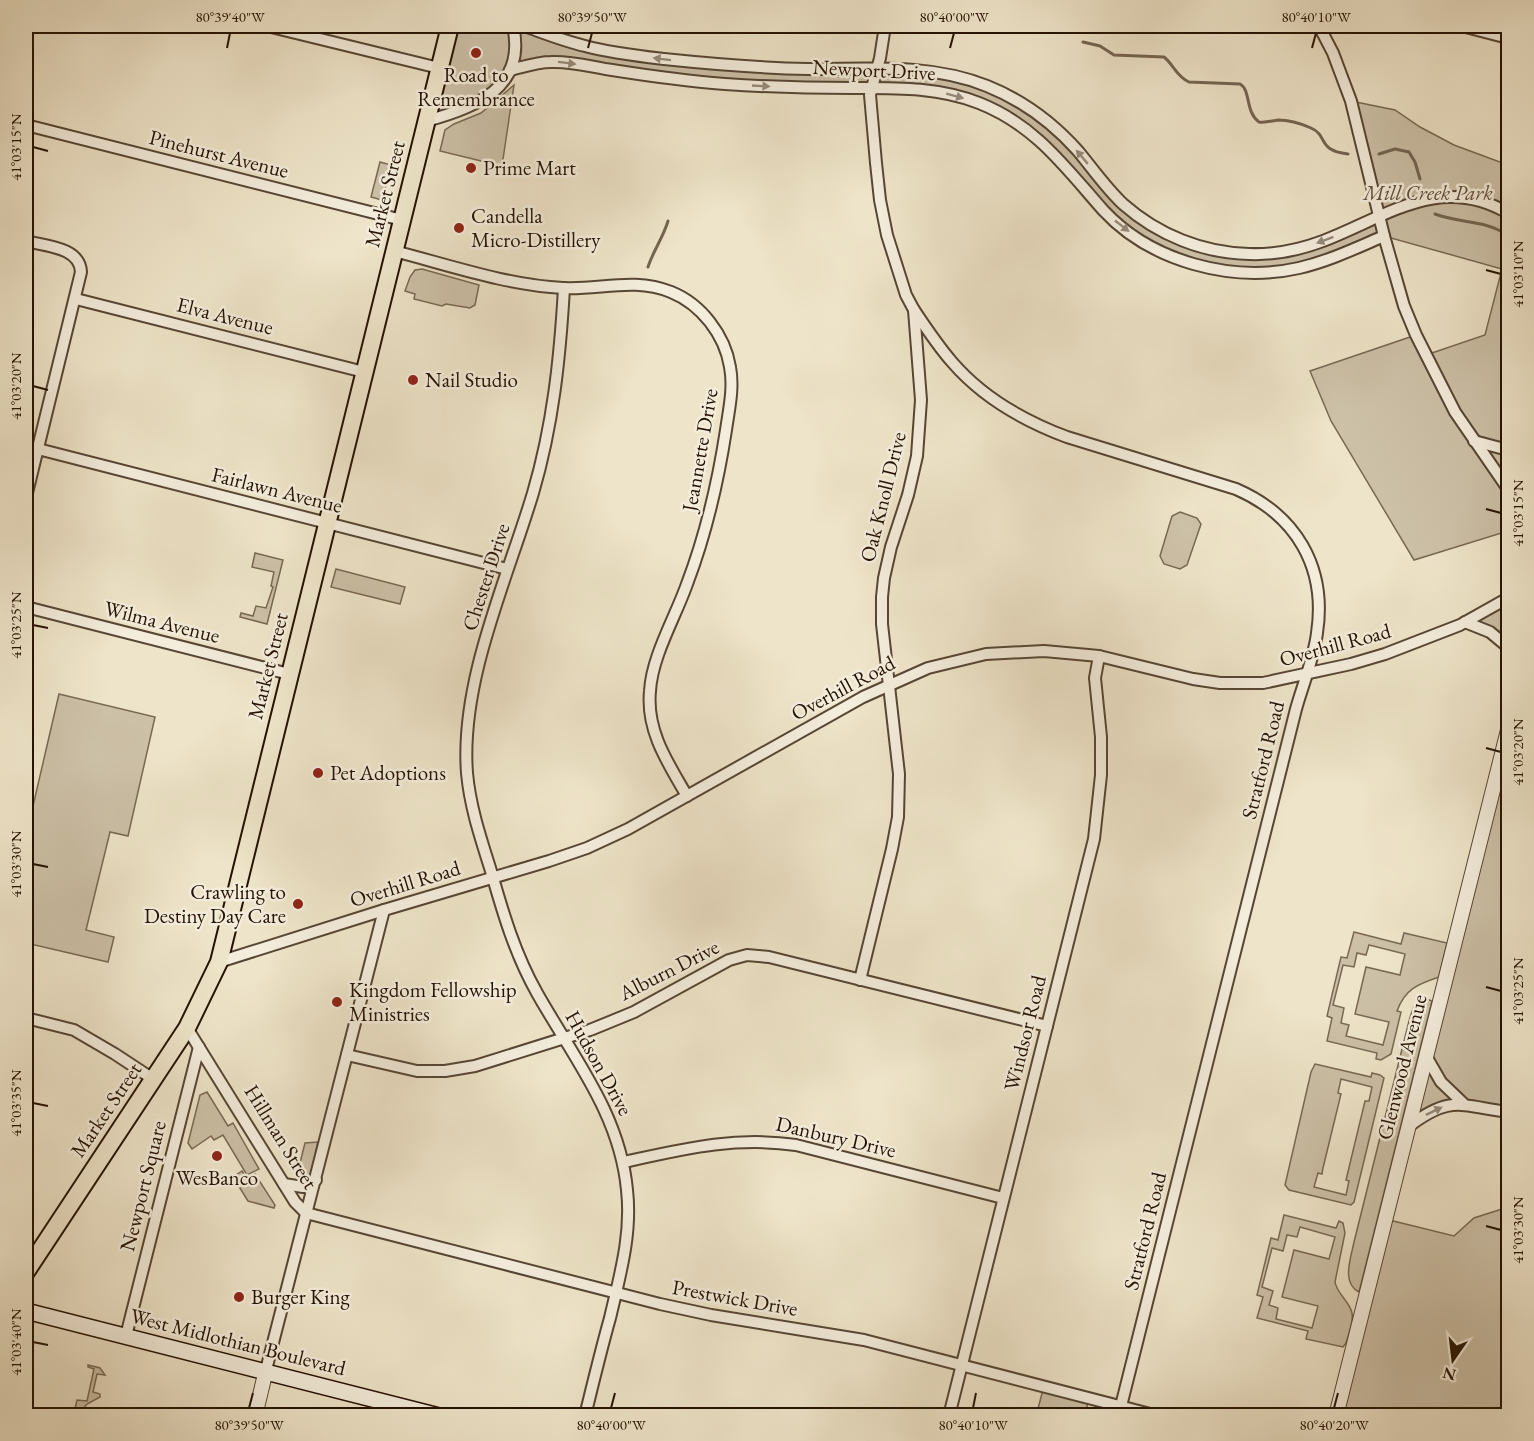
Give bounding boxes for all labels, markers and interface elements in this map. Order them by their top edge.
text: 80°39'40"W [195,7,265,26]
text: 80°39'50"W [557,7,627,26]
text: 80°40'00"W [919,7,989,26]
text: 80°40'10"W [1281,7,1351,26]
marker: Road to Remembrance [469,46,483,60]
street label: Newport Drive [812,53,936,86]
one-way arrow [653,54,672,64]
one-way arrow [558,58,577,68]
place label: Road to Remembrance [417,61,535,112]
one-way arrow [751,81,770,90]
one-way arrow [946,92,964,101]
text: 41°03'15"N [6,113,25,181]
street label: Pinehurst Avenue [147,123,292,184]
street label: Market Street [358,137,411,250]
one-way arrow [1076,150,1089,165]
place label: Prime Mart [483,154,576,181]
marker: Prime Mart [464,161,478,175]
park label: Mill Creek Park [1361,179,1493,206]
place label: Candella Micro-Distillery [471,202,601,253]
one-way arrow [1114,220,1129,232]
marker: Candella Micro-Distillery [452,221,466,235]
one-way arrow [1316,235,1334,245]
text: 41°03'10"N [1508,240,1527,308]
street label: Elva Avenue [174,290,276,341]
text: 41°03'20"N [6,352,25,420]
place label: Nail Studio [425,366,518,393]
marker: Nail Studio [406,373,420,387]
street label: Jeannette Drive [675,386,724,516]
street label: Oak Knoll Drive [853,429,912,565]
street label: Fairlawn Avenue [209,460,345,519]
text: 41°03'15"N [1508,479,1527,547]
street label: Chester Drive [455,520,516,634]
text: 41°03'25"N [6,591,25,659]
street label: Wilma Avenue [102,594,223,649]
street label: Market Street [241,609,294,722]
street label: Overhill Road [1276,617,1394,672]
street label: Overhill Road [786,649,900,726]
street label: Stratford Road [1235,698,1290,822]
text: 41°03'20"N [1508,718,1527,786]
place label: Pet Adoptions [330,759,446,786]
marker: Pet Adoptions [311,766,325,780]
text: 41°03'30"N [6,830,25,898]
street label: Overhill Road [346,854,464,913]
place label: Crawling to Destiny Day Care [144,878,286,929]
marker: Crawling to Destiny Day Care [291,897,305,911]
street label: Alburn Drive [613,933,723,1007]
text: 41°03'25"N [1508,957,1527,1025]
street label: Windsor Road [997,972,1052,1093]
place label: Kingdom Fellowship Ministries [349,976,517,1027]
street label: Glenwood Avenue [1370,991,1433,1142]
marker: Kingdom Fellowship Ministries [330,995,344,1009]
street label: Hudson Drive [560,1005,639,1120]
street label: Market Street [64,1057,147,1162]
text: 41°03'35"N [6,1069,25,1137]
street label: Hillman Street [239,1079,324,1194]
one-way arrow [1425,1106,1442,1116]
street label: Danbury Drive [773,1110,899,1163]
street label: Newport Square [113,1118,172,1254]
marker: WesBanco [210,1149,224,1163]
place label: WesBanco [176,1164,258,1191]
street label: Stratford Road [1117,1169,1172,1293]
text: 41°03'30"N [1508,1196,1527,1264]
street label: Prestwick Drive [670,1273,800,1322]
place label: Burger King [251,1283,350,1310]
marker: Burger King [232,1290,246,1304]
street label: West Midlothian Boulevard [128,1302,349,1381]
text: 41°03'40"N [6,1308,25,1376]
north arrow [1423,1330,1483,1390]
text: N [1441,1362,1458,1386]
text: 80°39'50"W [214,1415,284,1434]
text: 80°40'00"W [576,1415,646,1434]
text: 80°40'10"W [938,1415,1008,1434]
text: 80°40'20"W [1299,1415,1369,1434]

